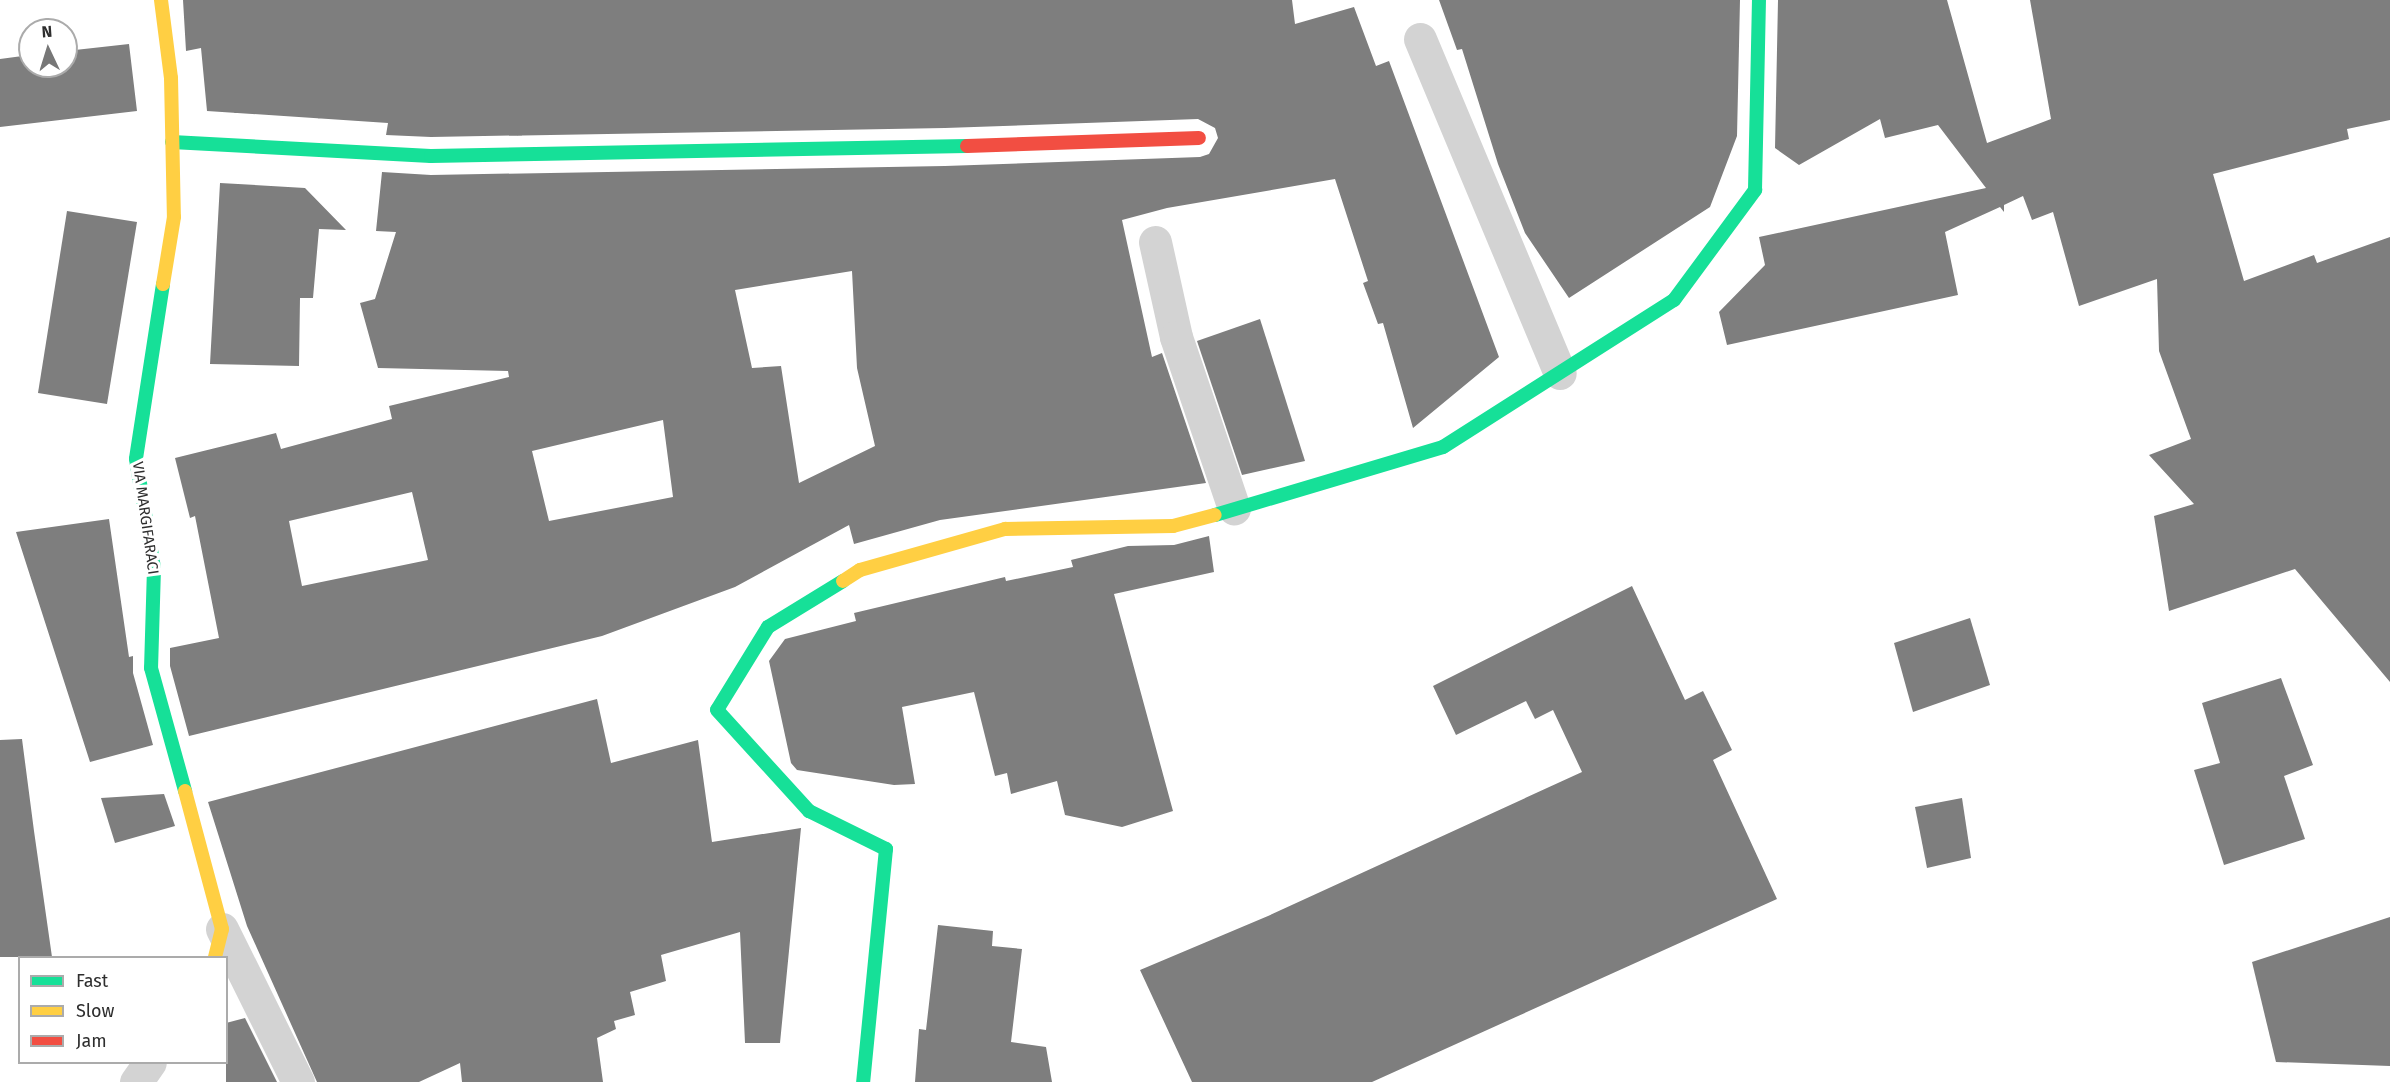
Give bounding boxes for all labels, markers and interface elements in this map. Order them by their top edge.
north arrow [18,18,78,78]
text: N [41,22,53,41]
street label: VIA MARGIFARACI [128,460,162,576]
legend [18,956,228,1064]
text: Fast [76,970,108,992]
text: Slow [76,1000,114,1022]
text: Jam [76,1030,107,1052]

